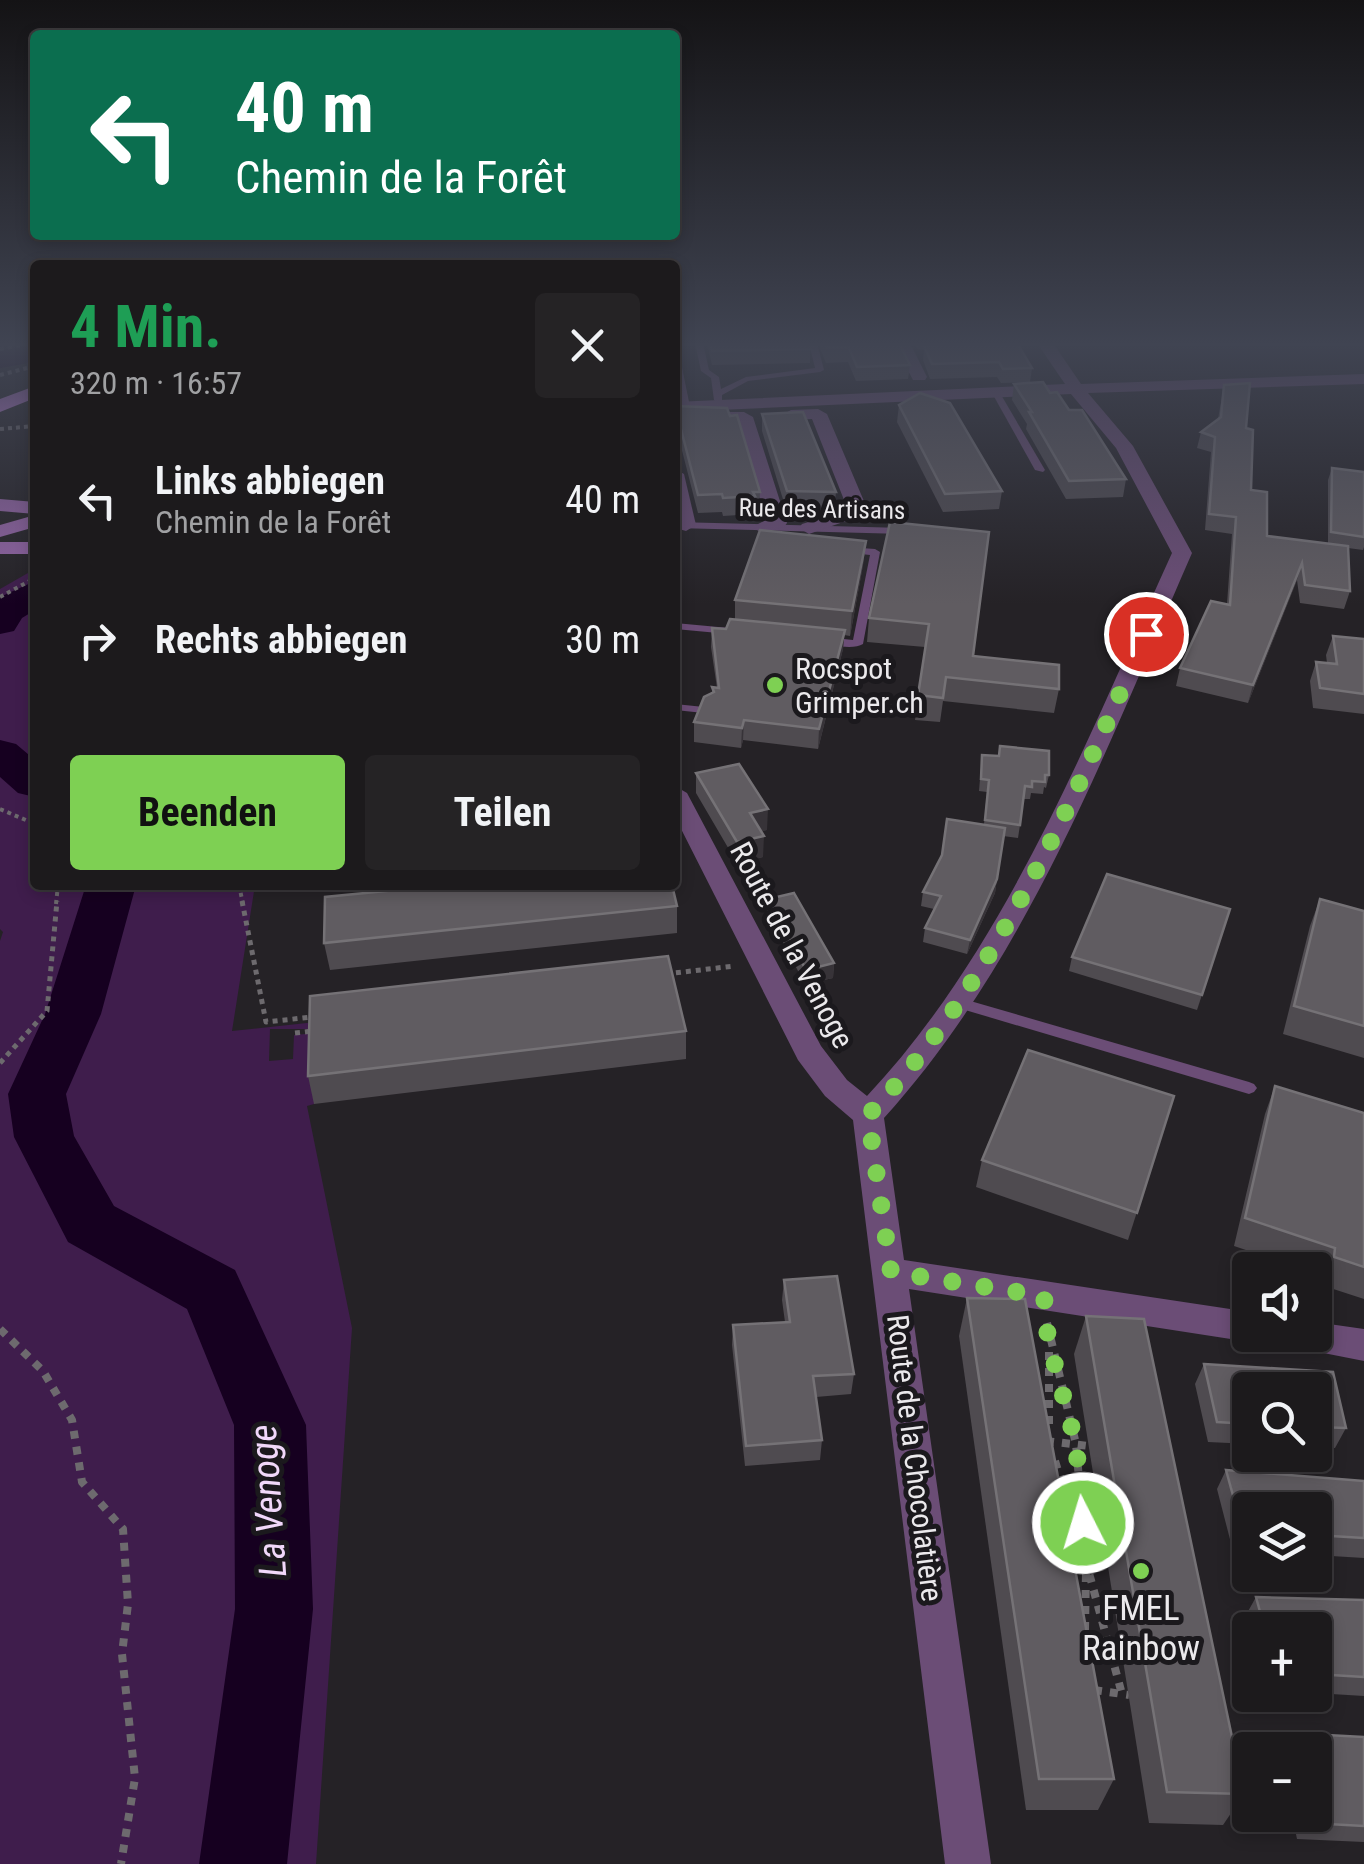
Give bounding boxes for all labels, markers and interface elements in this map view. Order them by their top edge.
text: 40 m [235,67,374,149]
icon: left [70,70,200,200]
text: Chemin de la Forêt [235,151,567,204]
text: 4 Min. [70,291,222,362]
button: close [535,293,640,398]
text: 320 m · 16:57 [70,364,242,402]
text: Links abbiegen [155,459,385,503]
icon: left [70,473,125,528]
text: 40 m [565,478,640,522]
street label: Rue des Artisans [738,493,906,525]
text: Chemin de la Forêt [155,503,391,541]
pin [1104,592,1189,677]
icon: arrive [1119,607,1174,662]
icon: right [70,613,125,668]
text: Rechts abbiegen [155,618,407,662]
text: 30 m [565,618,640,662]
place label: Rocspot Grimper.ch [795,651,924,720]
marker: Rocspot Grimper.ch [764,674,786,696]
button: Beenden [70,755,345,870]
button: Teilen [365,755,640,870]
street label: Route de la Venoge [723,836,861,1054]
map controls [1232,1252,1332,1832]
button: sound [1232,1252,1332,1352]
street label: Route de la Chocolatière [880,1313,950,1603]
button: search [1232,1372,1332,1472]
water label: La Venoge [241,1423,295,1579]
position arrow [1031,1471,1135,1575]
button: layers [1232,1492,1332,1592]
marker: FMEL Rainbow [1130,1560,1152,1582]
place label: FMEL Rainbow [1082,1588,1200,1669]
button: + [1232,1612,1332,1712]
button: − [1232,1732,1332,1832]

